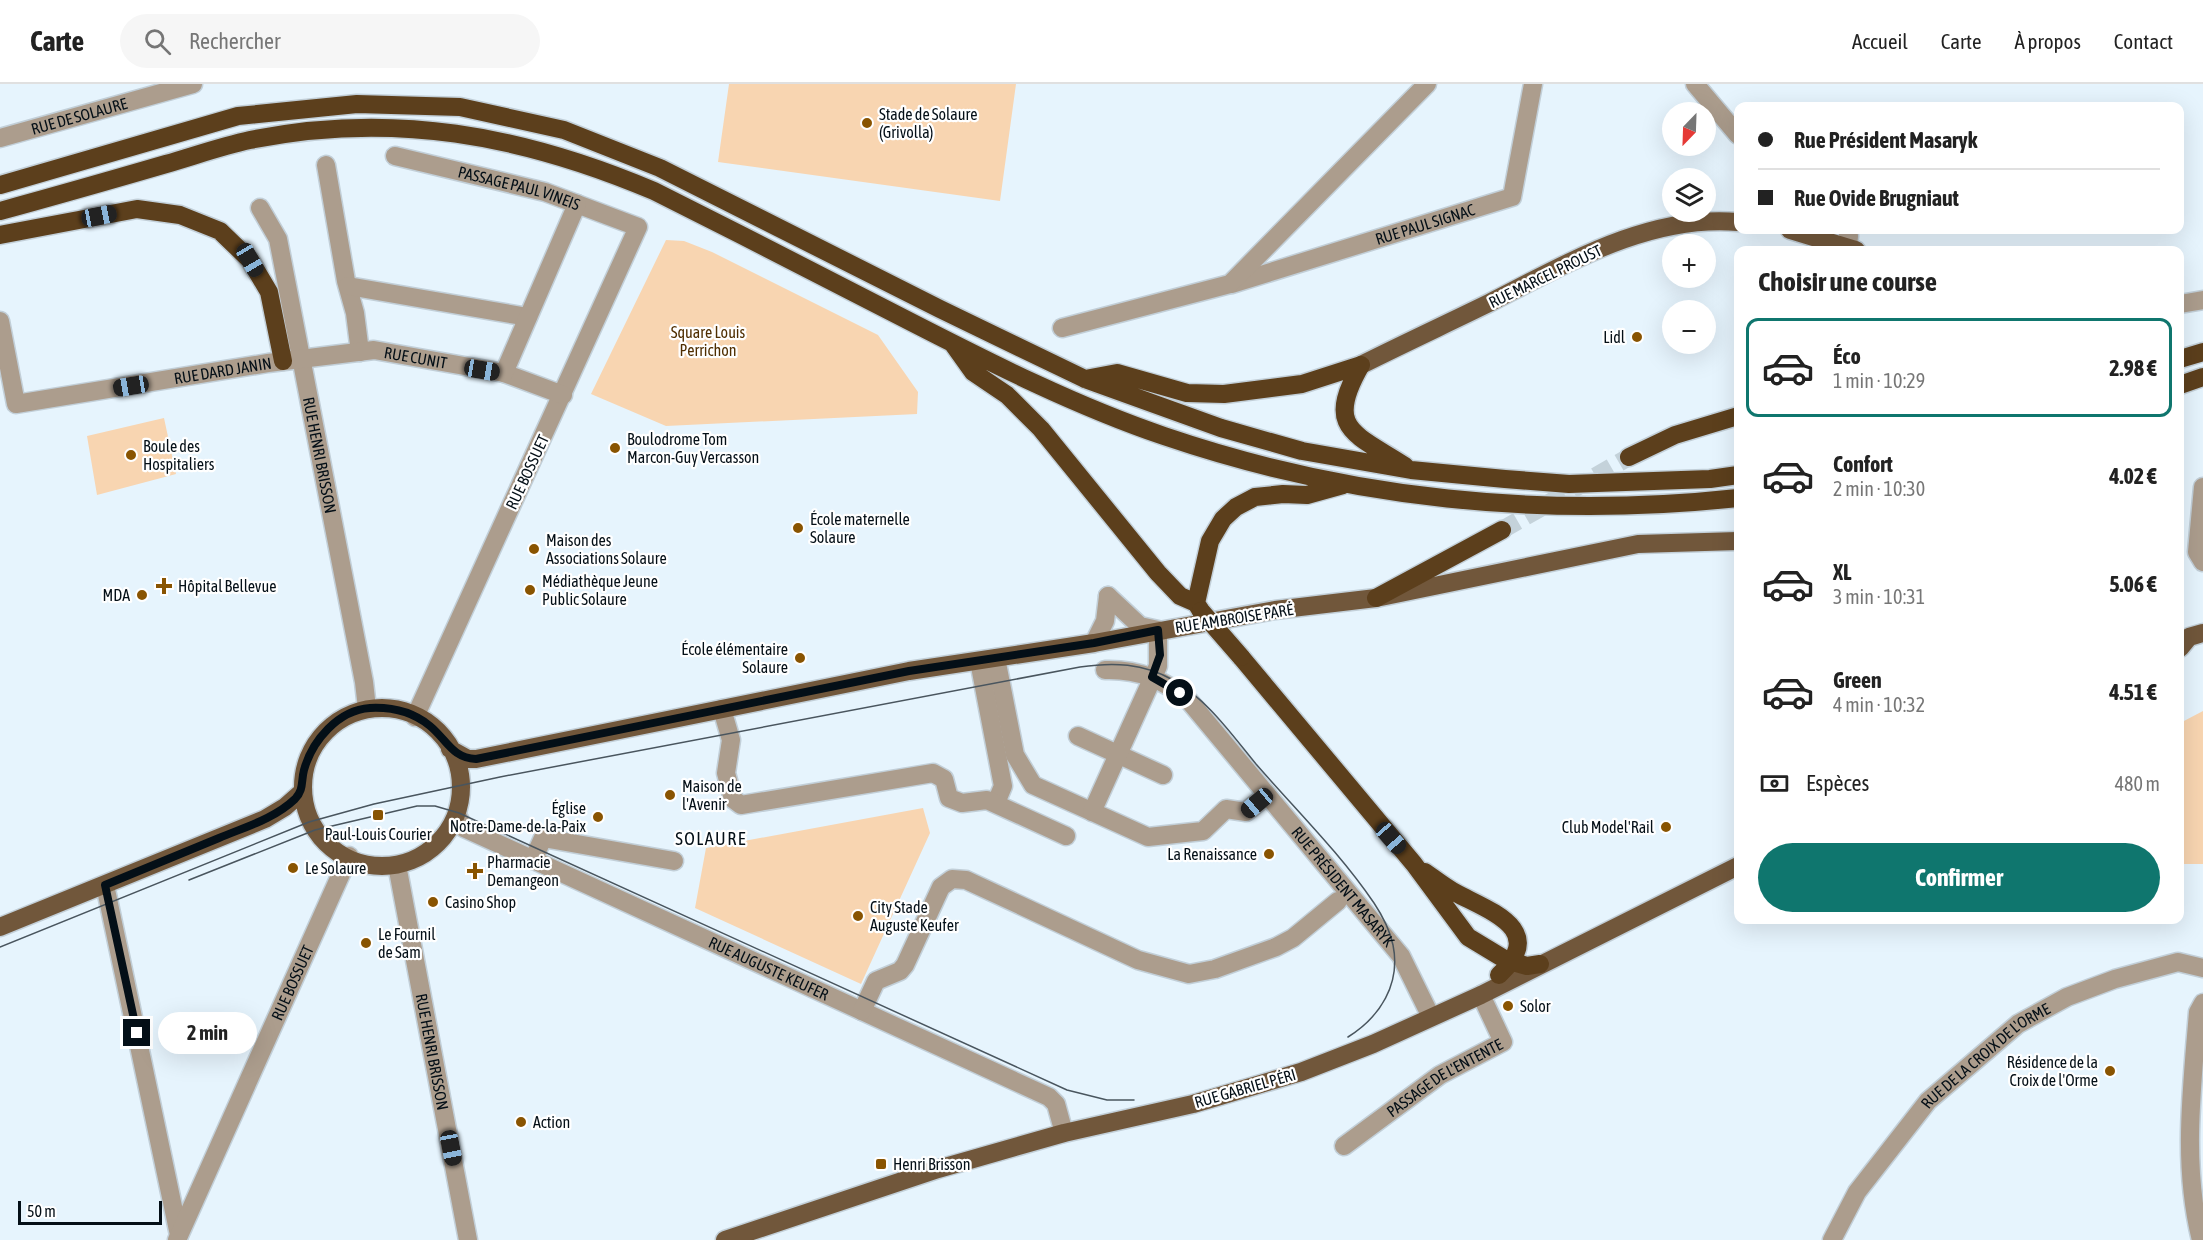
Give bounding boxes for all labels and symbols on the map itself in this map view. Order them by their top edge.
street label: RUE DE SOLAURE [29,94,129,138]
north arrow [1662,102,1716,156]
place label: Stade de Solaure (Grivolla) [879,105,977,142]
marker: Stade de Solaure (Grivolla) [860,116,874,130]
street label: PASSAGE PAUL VINEIS [456,162,583,213]
street label: RUE PAUL SIGNAC [1373,200,1477,248]
car [80,204,118,228]
car [233,240,267,280]
street label: RUE MARCEL PROUST [1486,241,1604,311]
park label: Square Louis Perrichon [671,323,746,359]
place label: Lidl [1603,328,1626,346]
marker: Lidl [1630,330,1644,344]
street label: RUE CUNIT [383,343,449,372]
street label: RUE DARD JANIN [173,354,273,387]
car [463,358,501,382]
car [112,374,150,398]
street label: RUE HENRI BRISSON [300,395,340,515]
place label: Boulodrome Tom Marcon-Guy Vercasson [627,430,759,467]
street label: RUE BOSSUET [502,432,552,512]
place label: Boule des Hospitaliers [143,437,215,474]
marker: Boulodrome Tom Marcon-Guy Vercasson [608,441,622,455]
marker: Boule des Hospitaliers [124,448,138,462]
place label: École maternelle Solaure [810,510,910,546]
marker: École maternelle Solaure [791,521,805,535]
place label: Maison des Associations Solaure [546,531,667,567]
marker: Maison des Associations Solaure [527,542,541,556]
place label: Médiathèque Jeune Public Solaure [542,572,658,608]
marker: Hôpital Bellevue [155,577,173,595]
place label: Hôpital Bellevue [178,577,276,596]
marker: Médiathèque Jeune Public Solaure [523,583,537,597]
place label: MDA [102,586,130,604]
marker: MDA [135,588,149,602]
street label: RUE AMBROISE PARÉ [1174,600,1295,636]
place label: École élémentaire Solaure [681,640,788,676]
marker: École élémentaire Solaure [793,651,807,665]
route start [1166,679,1193,706]
place label: Maison de l'Avenir [682,777,742,813]
car [1237,785,1277,821]
marker: Maison de l'Avenir [663,788,677,802]
place label: Église Notre-Dame-de-la-Paix [450,799,587,835]
marker: Paul-Louis Courier [371,808,385,822]
marker: Église Notre-Dame-de-la-Paix [591,810,605,824]
place label: Club Model'Rail [1562,818,1655,836]
car [1372,819,1410,857]
marker: Club Model'Rail [1659,820,1673,834]
street label: RUE PRÉSIDENT MASARYK [1288,823,1398,950]
place label: Paul-Louis Courier [325,825,432,843]
district label: SOLAURE [675,828,747,849]
place label: La Renaissance [1167,845,1257,863]
marker: La Renaissance [1262,847,1276,861]
place label: Pharmacie Demangeon [487,853,559,890]
place label: Le Solaure [305,859,366,877]
marker: Le Solaure [286,861,300,875]
marker: Pharmacie Demangeon [468,864,482,878]
place label: Casino Shop [445,893,516,912]
marker: Casino Shop [426,895,440,909]
place label: City Stade Auguste Keufer [870,898,959,935]
marker: City Stade Auguste Keufer [851,909,865,923]
place label: Le Fournil de Sam [378,925,436,961]
street label: RUE AUGUSTE KEUFER [706,933,832,1003]
marker: Le Fournil de Sam [359,936,373,950]
street label: RUE BOSSUET [268,942,317,1023]
street label: RUE HENRI BRISSON [412,992,452,1112]
place label: Solor [1520,997,1551,1015]
marker: Solor [1501,999,1515,1013]
street label: RUE DE LA CROIX DE L'ORME [1917,999,2053,1112]
callout: 2 min [158,1012,257,1054]
route end [123,1019,150,1046]
street label: PASSAGE DE L'ENTENTE [1383,1035,1506,1120]
place label: Résidence de la Croix de l'Orme [2007,1053,2098,1089]
marker: Résidence de la Croix de l'Orme [2103,1064,2117,1078]
street label: RUE GABRIEL PÉRI [1192,1065,1298,1111]
place label: Action [533,1113,570,1131]
marker: Action [514,1115,528,1129]
car [439,1129,463,1167]
place label: Henri Brisson [893,1155,970,1173]
marker: Henri Brisson [874,1157,888,1171]
scale bar [18,1198,162,1226]

